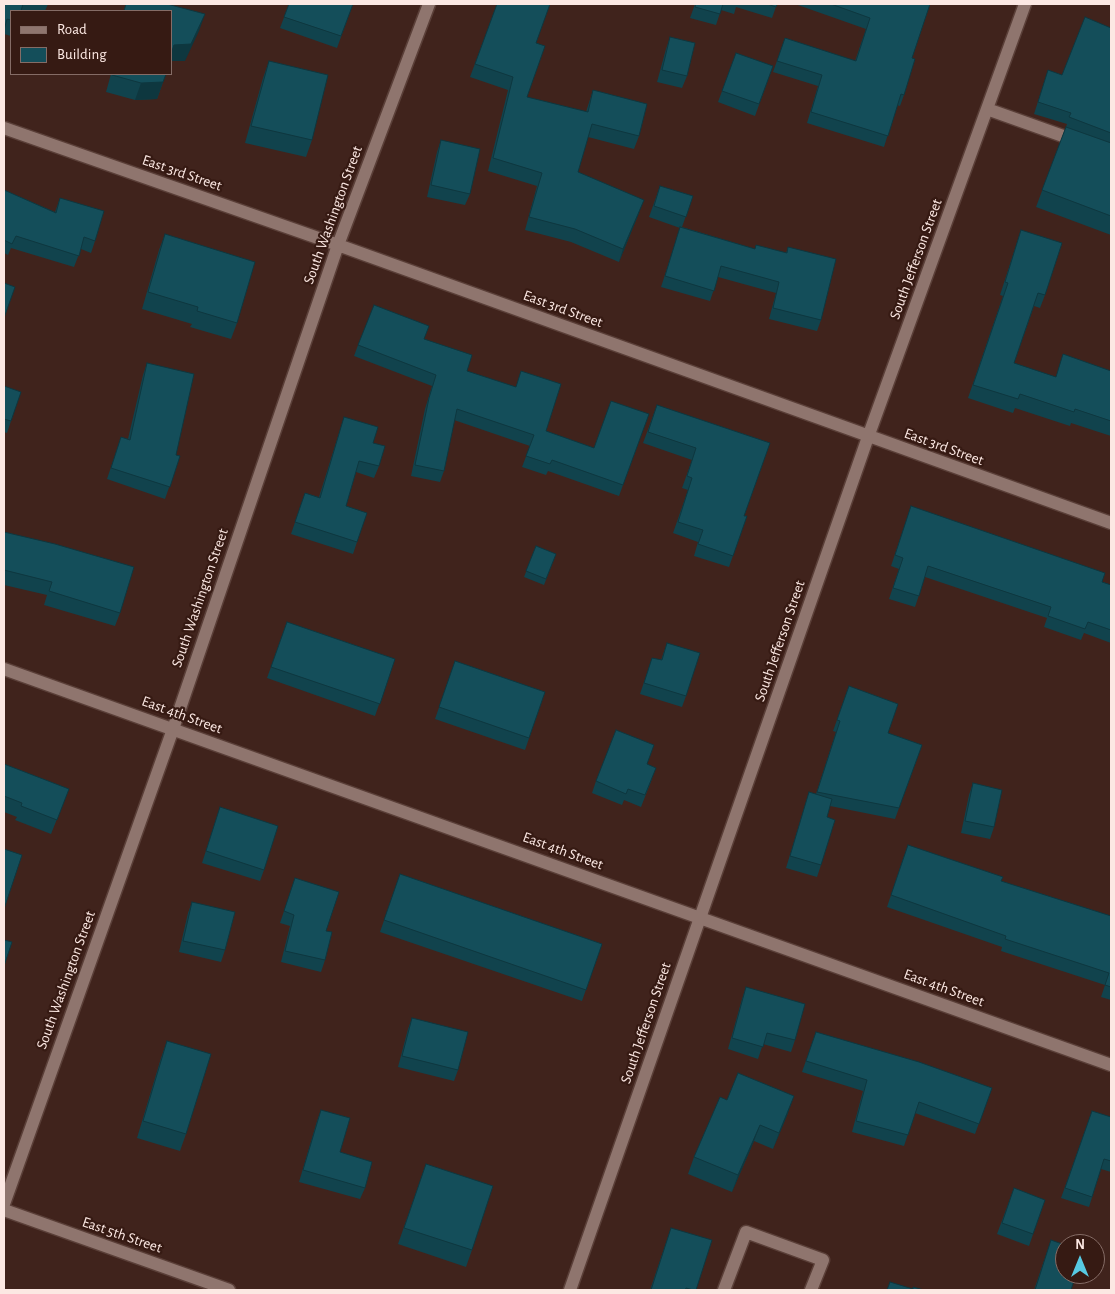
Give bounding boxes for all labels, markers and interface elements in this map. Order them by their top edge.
legend [10,10,172,75]
text: Road [57,22,87,37]
text: Building [57,47,107,62]
street label: South Washington Street [300,143,366,287]
street label: East 3rd Street [140,151,224,195]
street label: South Jefferson Street [886,196,946,322]
street label: East 3rd Street [521,286,605,332]
street label: East 3rd Street [902,424,986,470]
street label: South Washington Street [168,526,232,670]
street label: South Jefferson Street [751,578,809,704]
street label: East 4th Street [139,692,225,738]
street label: East 4th Street [520,828,606,874]
street label: South Washington Street [33,908,99,1052]
street label: South Jefferson Street [617,960,675,1086]
street label: East 4th Street [901,965,987,1011]
street label: East 5th Street [80,1213,164,1257]
north arrow [1055,1234,1105,1284]
text: N [1075,1238,1085,1252]

